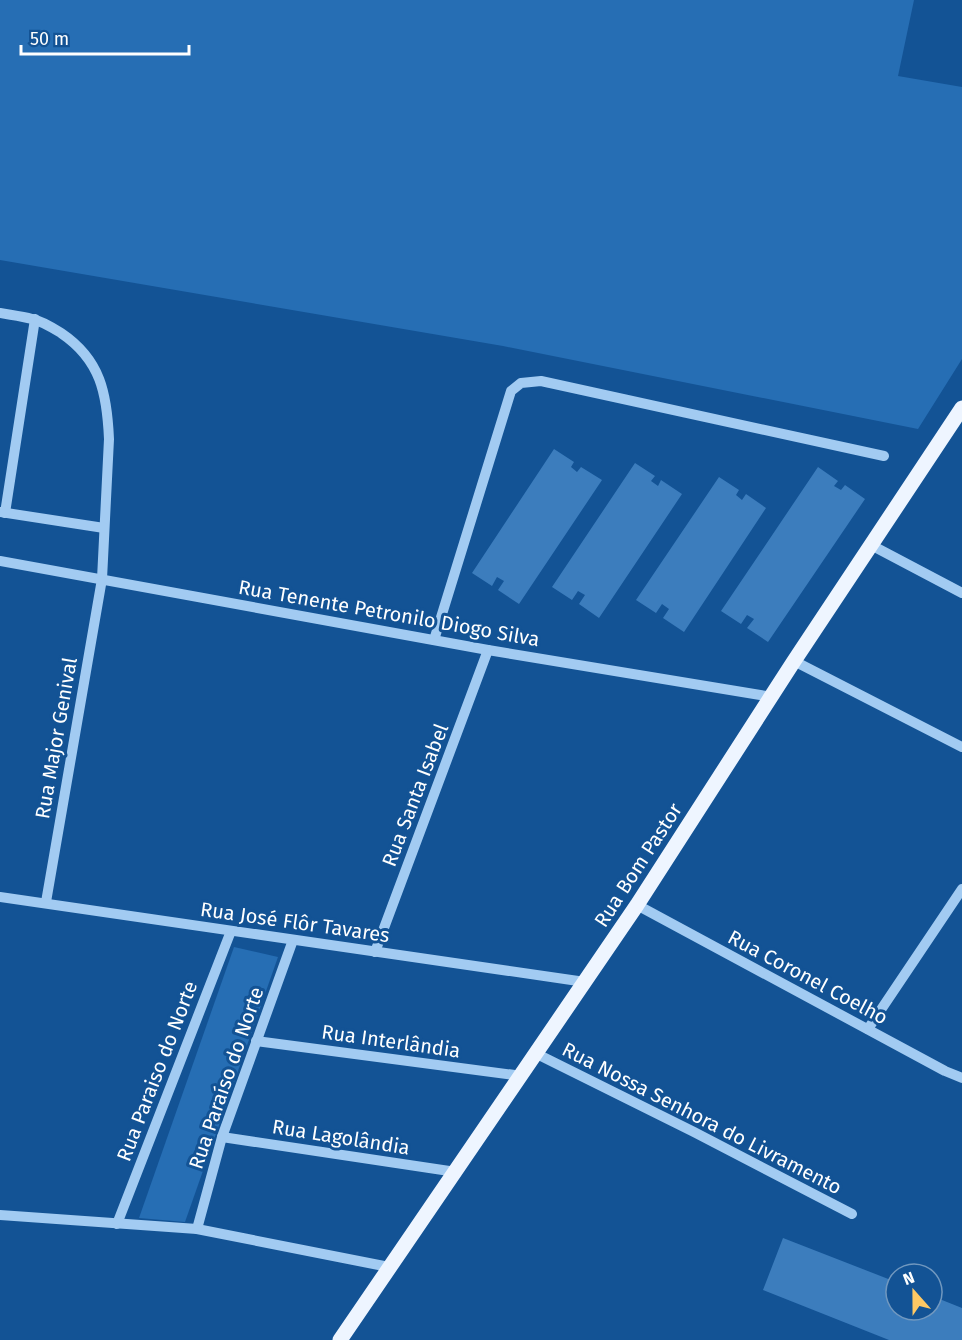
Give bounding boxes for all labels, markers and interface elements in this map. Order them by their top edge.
scale bar [21,18,189,56]
text: 50 m [30,28,69,50]
street label: Rua Tenente Petronilo Diogo Silva [237,575,541,651]
street label: Rua Major Genival [30,655,82,821]
street label: Rua Santa Isabel [377,720,453,870]
street label: Rua Bom Pastor [589,798,687,932]
street label: Rua José Flôr Tavares [199,897,391,947]
street label: Rua Coronel Coelho [724,925,892,1029]
street label: Rua Paraiso do Norte [112,978,202,1164]
street label: Rua Paraíso do Norte [184,984,268,1172]
street label: Rua Interlândia [320,1019,462,1063]
street label: Rua Nossa Senhora do Livramento [558,1037,846,1199]
street label: Rua Lagolândia [270,1114,412,1160]
north arrow [884,1262,944,1322]
text: N [900,1268,917,1289]

